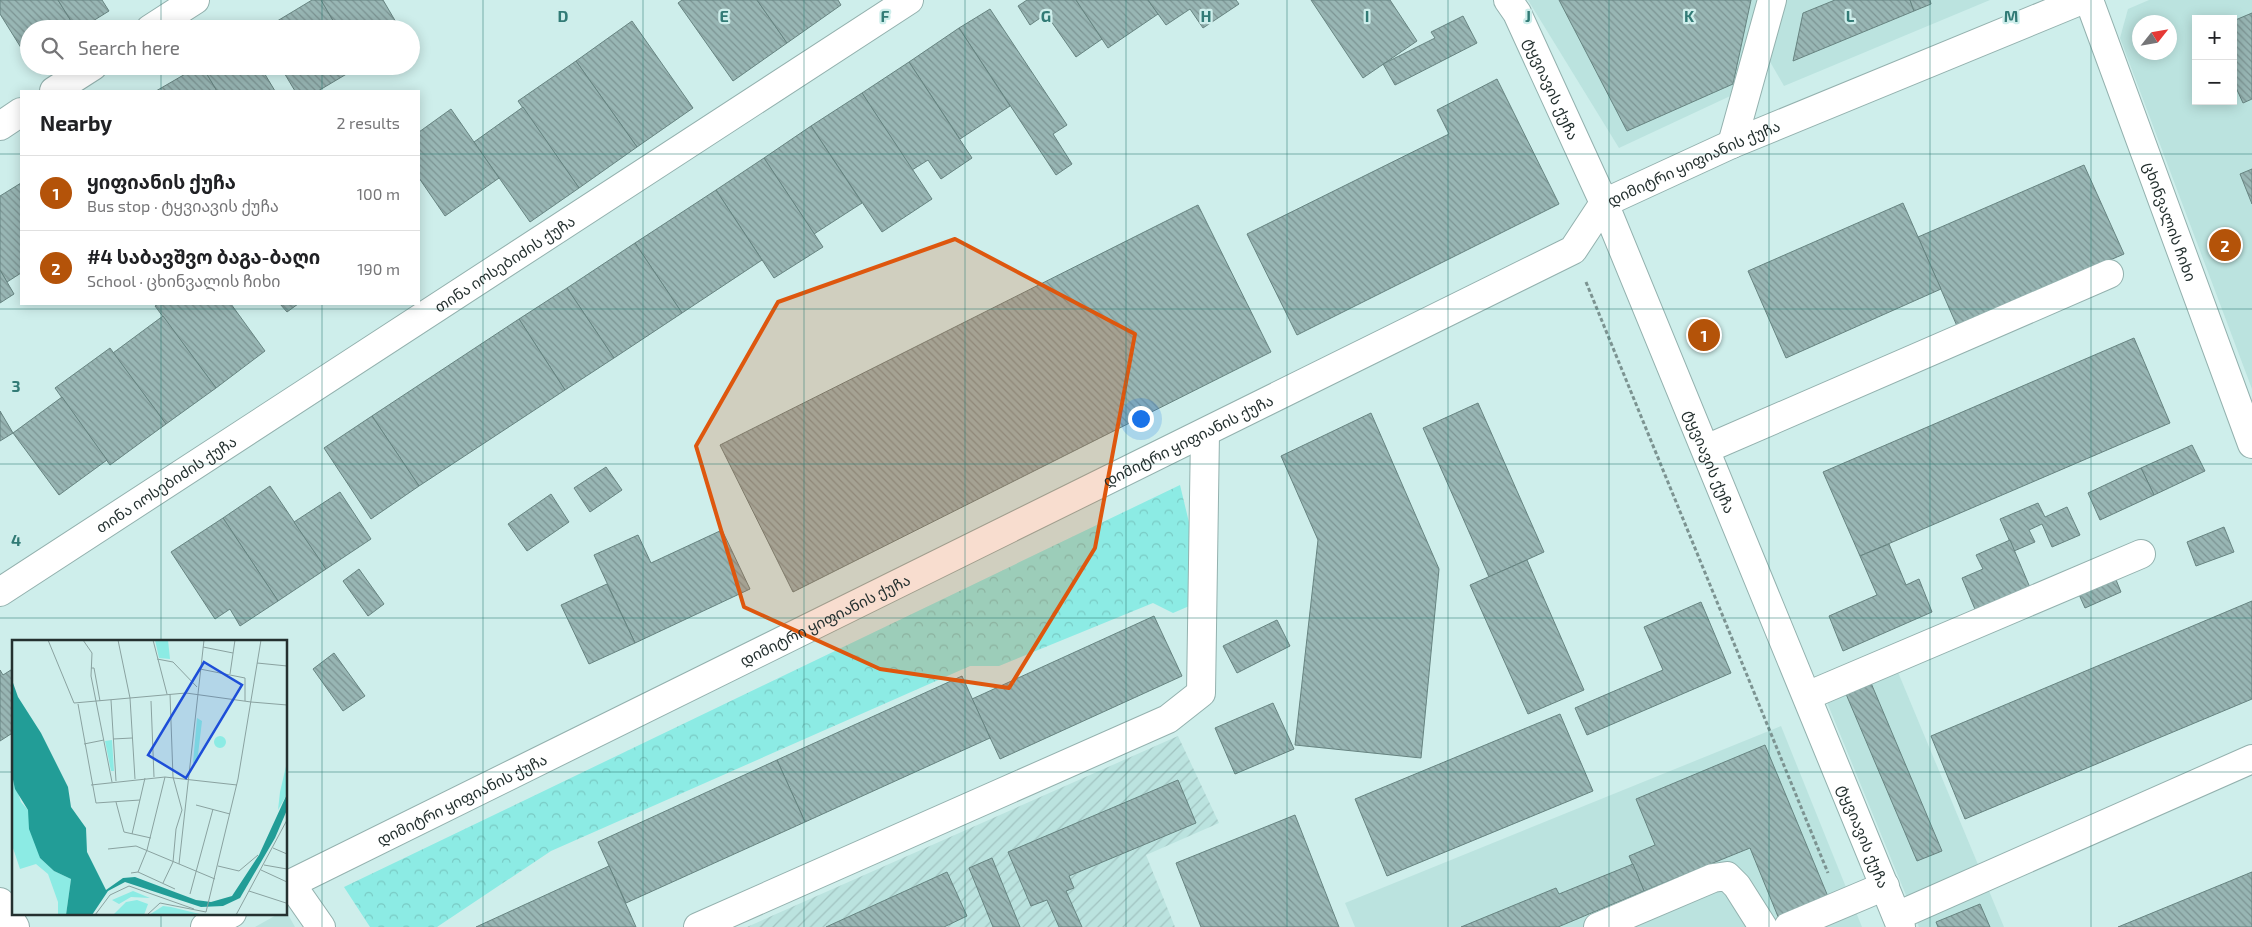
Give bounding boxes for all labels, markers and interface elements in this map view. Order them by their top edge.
text: D [558,6,569,25]
text: E [719,6,729,25]
text: F [881,6,890,25]
text: G [1041,6,1051,25]
text: H [1200,6,1212,25]
text: I [1365,6,1369,25]
text: J [1525,6,1531,25]
text: K [1684,6,1695,25]
text: L [1846,6,1855,25]
text: M [2004,6,2018,25]
north arrow [2132,15,2177,60]
map controls [2192,15,2237,105]
button: + [2192,15,2237,60]
search box [20,20,420,75]
icon: search [38,34,66,62]
street label: ტყვიავის ქუჩა [1520,35,1583,143]
text: Search here [78,36,180,59]
button: − [2192,60,2237,105]
text: Nearby [40,110,112,135]
text: 2 results [337,113,400,132]
street label: დიმიტრი ყიფიანის ქუჩა [1604,116,1783,210]
street label: ცხინვალის ჩიხი [2139,159,2200,284]
text: ყიფიანის ქუჩა [87,170,236,193]
text: 1 [53,184,59,203]
text: 100 m [357,184,400,203]
text: Bus stop · ტყვიავის ქუჩა [87,196,279,215]
street label: თინა იოსებიძის ქუჩა [431,211,578,316]
pin: 2 [2209,226,2241,264]
text: #4 საბავშვო ბაგა-ბაღი [87,245,320,268]
text: 2 [51,259,61,278]
text: 190 m [357,259,400,278]
text: School · ცხინვალის ჩიხი [87,271,281,290]
pin: 1 [1688,316,1720,354]
text: 3 [11,376,21,395]
street label: დიმიტრი ყიფიანის ქუჩა [1100,391,1276,491]
your location [1128,406,1154,432]
street label: ტყვიავის ქუჩა [1680,407,1739,516]
street label: თინა იოსებიძის ქუჩა [92,432,239,536]
text: 4 [11,530,21,549]
street label: დიმიტრი ყიფიანის ქუჩა [737,570,913,670]
inset map [12,640,288,914]
street label: დიმიტრი ყიფიანის ქუჩა [374,750,550,850]
street label: ტყვიავის ქუჩა [1833,782,1893,890]

